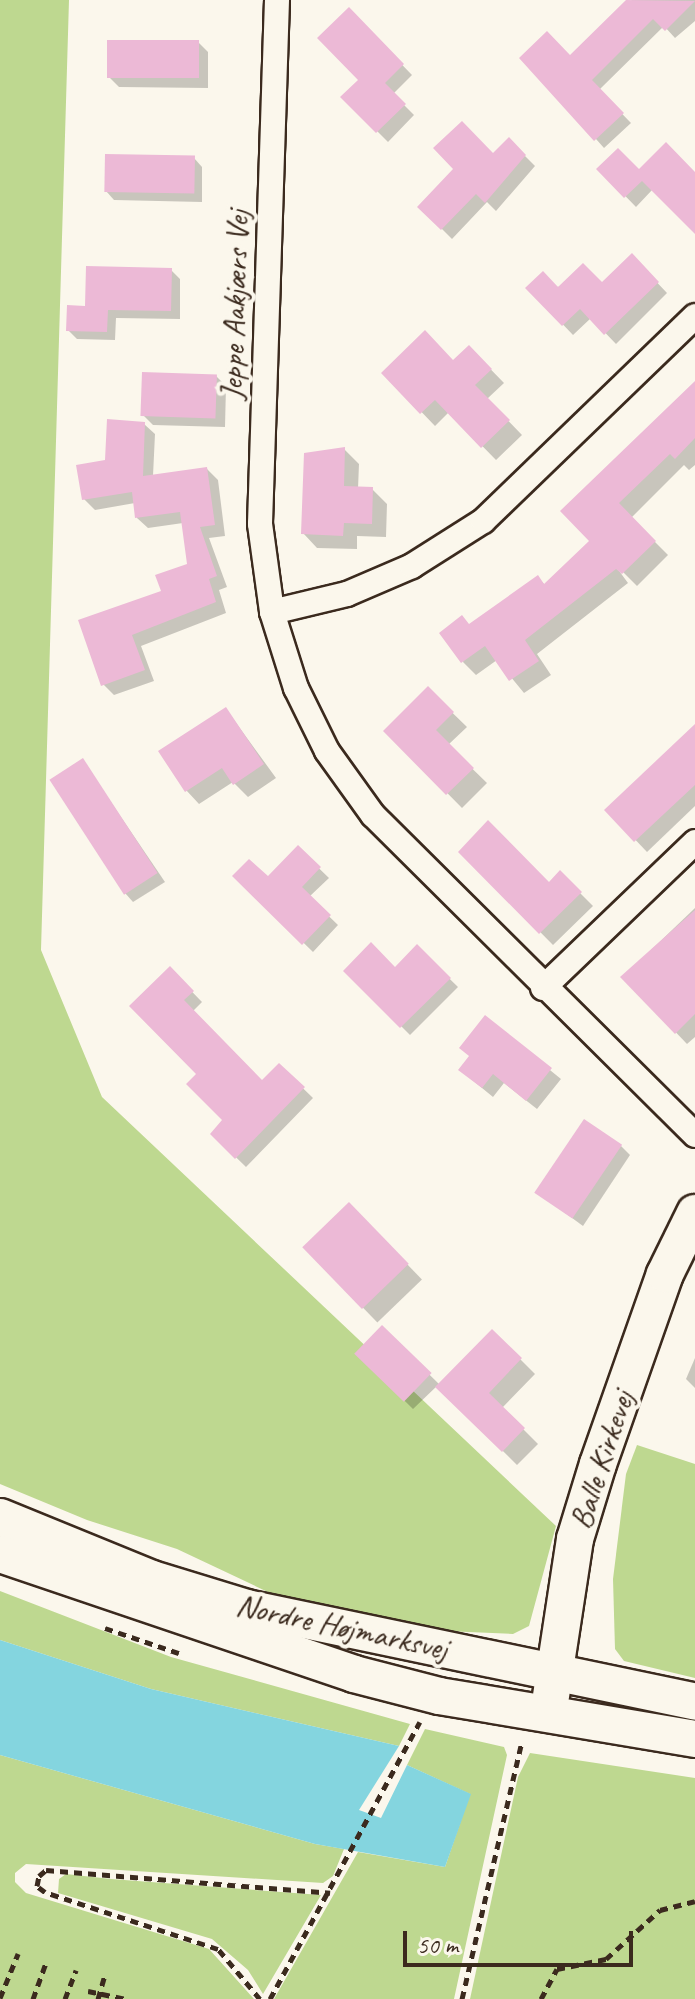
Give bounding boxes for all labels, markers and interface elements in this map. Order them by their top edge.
street label: Jeppe Aakjærs Vej [212,209,258,401]
street label: Balle Kirkevej [562,1386,642,1534]
street label: Nordre Højmarksvej [233,1586,451,1668]
scale bar [407,1915,637,1965]
text: 50 m [417,1930,458,1960]

